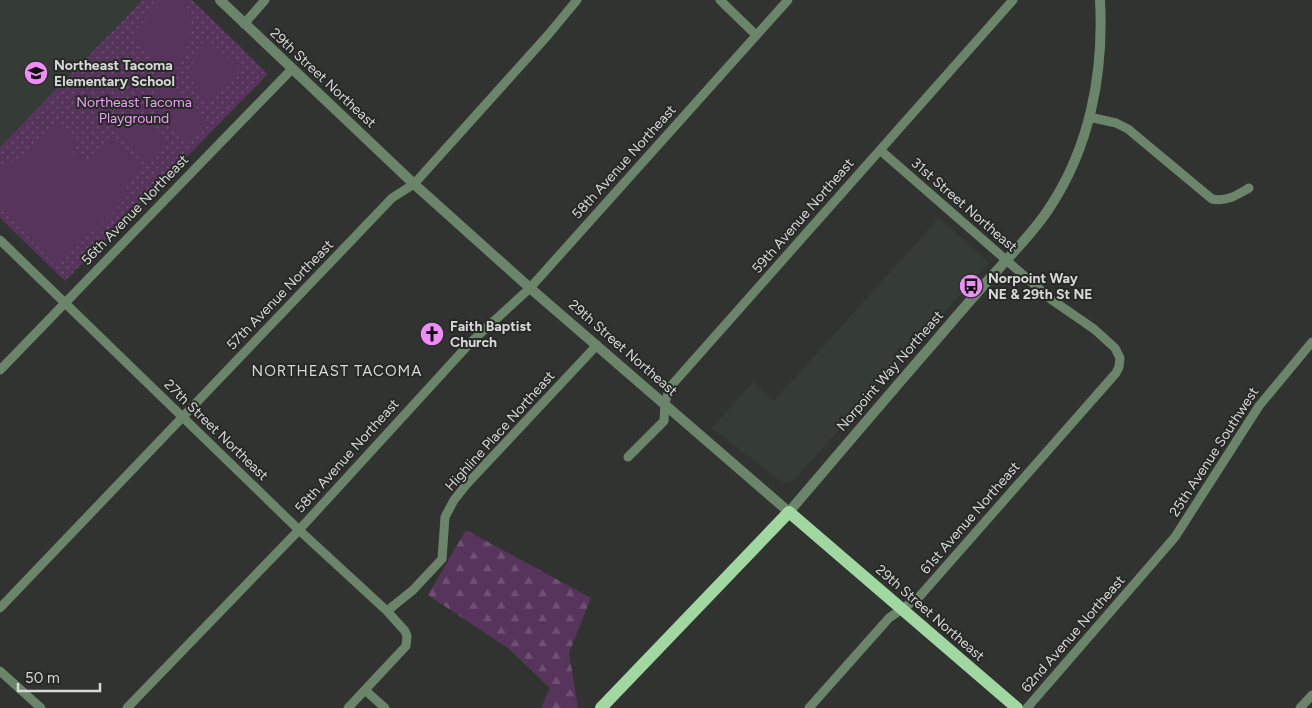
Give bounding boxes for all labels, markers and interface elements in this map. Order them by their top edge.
street label: 29th Street Northeast [267,25,379,131]
place label: Northeast Tacoma Elementary School [54,57,175,90]
school or university icon: Northeast Tacoma Elementary School [23,60,49,86]
park label: Northeast Tacoma Playground [76,94,192,127]
street label: 58th Avenue Northeast [568,102,680,222]
street label: 56th Avenue Northeast [78,151,192,269]
street label: 31st Street Northeast [908,154,1020,256]
street label: 59th Avenue Northeast [748,155,858,277]
street label: 57th Avenue Northeast [223,236,337,354]
place label: Norpoint Way NE & 29th St NE [988,270,1092,303]
bus stop icon: Norpoint Way NE & 29th St NE [958,273,984,299]
street label: 29th Street Northeast [565,296,681,400]
street label: Norpoint Way Northeast [833,307,947,435]
place label: Faith Baptist Church [450,318,532,351]
church icon: Faith Baptist Church [419,321,445,347]
district label: NORTHEAST TACOMA [252,362,422,380]
street label: Highline Place Northeast [442,368,558,494]
street label: 27th Street Northeast [160,376,272,484]
street label: 25th Avenue Southwest [1166,384,1262,520]
street label: 58th Avenue Northeast [291,396,403,516]
street label: 61st Avenue Northeast [917,458,1023,578]
street label: 29th Street Northeast [872,561,988,665]
street label: 62nd Avenue Northeast [1018,572,1128,696]
scale bar [18,660,100,692]
text: 50 m [25,669,60,687]

